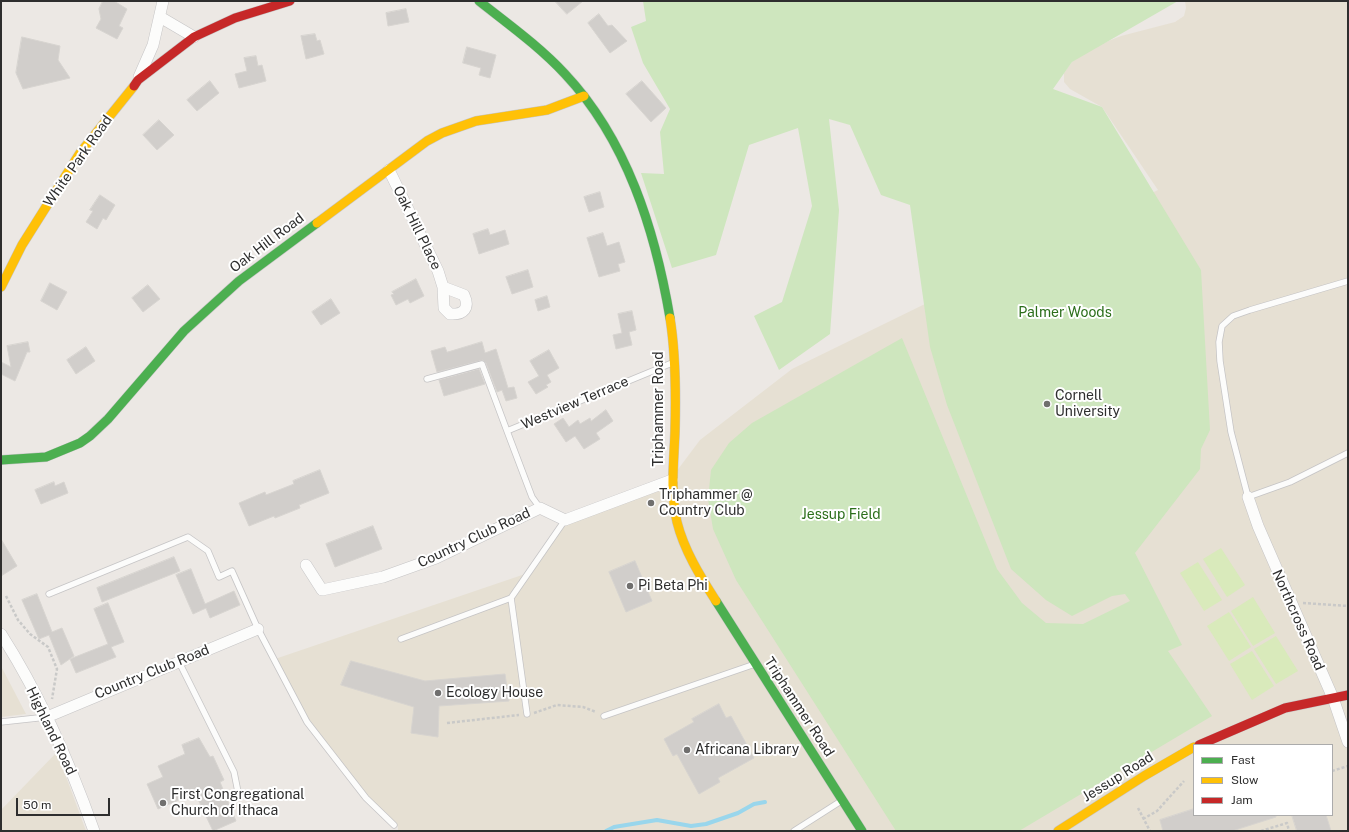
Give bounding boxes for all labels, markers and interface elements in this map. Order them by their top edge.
street label: White Park Road [40,112,116,210]
street label: Oak Hill Place [389,183,445,273]
street label: Oak Hill Road [227,210,307,276]
park label: Palmer Woods [1018,305,1112,321]
street label: Triphammer Road [651,351,667,467]
street label: Westview Terrace [519,373,631,433]
place label: Cornell University [1055,388,1120,420]
marker: Cornell University [1042,399,1052,409]
place label: Triphammer @ Country Club [659,487,753,520]
marker: Triphammer @ Country Club [646,498,656,508]
street label: Country Club Road [415,505,533,571]
park label: Jessup Field [801,507,881,523]
street label: Northcross Road [1268,567,1328,673]
place label: Pi Beta Phi [638,578,708,594]
marker: Pi Beta Phi [625,581,635,591]
street label: Country Club Road [92,641,212,703]
street label: Triphammer Road [761,654,837,760]
street label: Highland Road [22,684,80,778]
place label: Ecology House [446,685,543,701]
marker: Ecology House [433,688,443,698]
place label: Africana Library [695,742,799,758]
legend [1193,744,1333,816]
marker: Africana Library [682,745,692,755]
street label: Jessup Road [1079,749,1157,805]
text: Fast [1231,753,1255,767]
text: Slow [1231,773,1258,787]
place label: First Congregational Church of Ithaca [171,787,304,820]
scale bar [18,790,112,816]
text: Jam [1231,793,1253,807]
text: 50 m [23,798,51,812]
marker: First Congregational Church of Ithaca [158,798,168,808]

